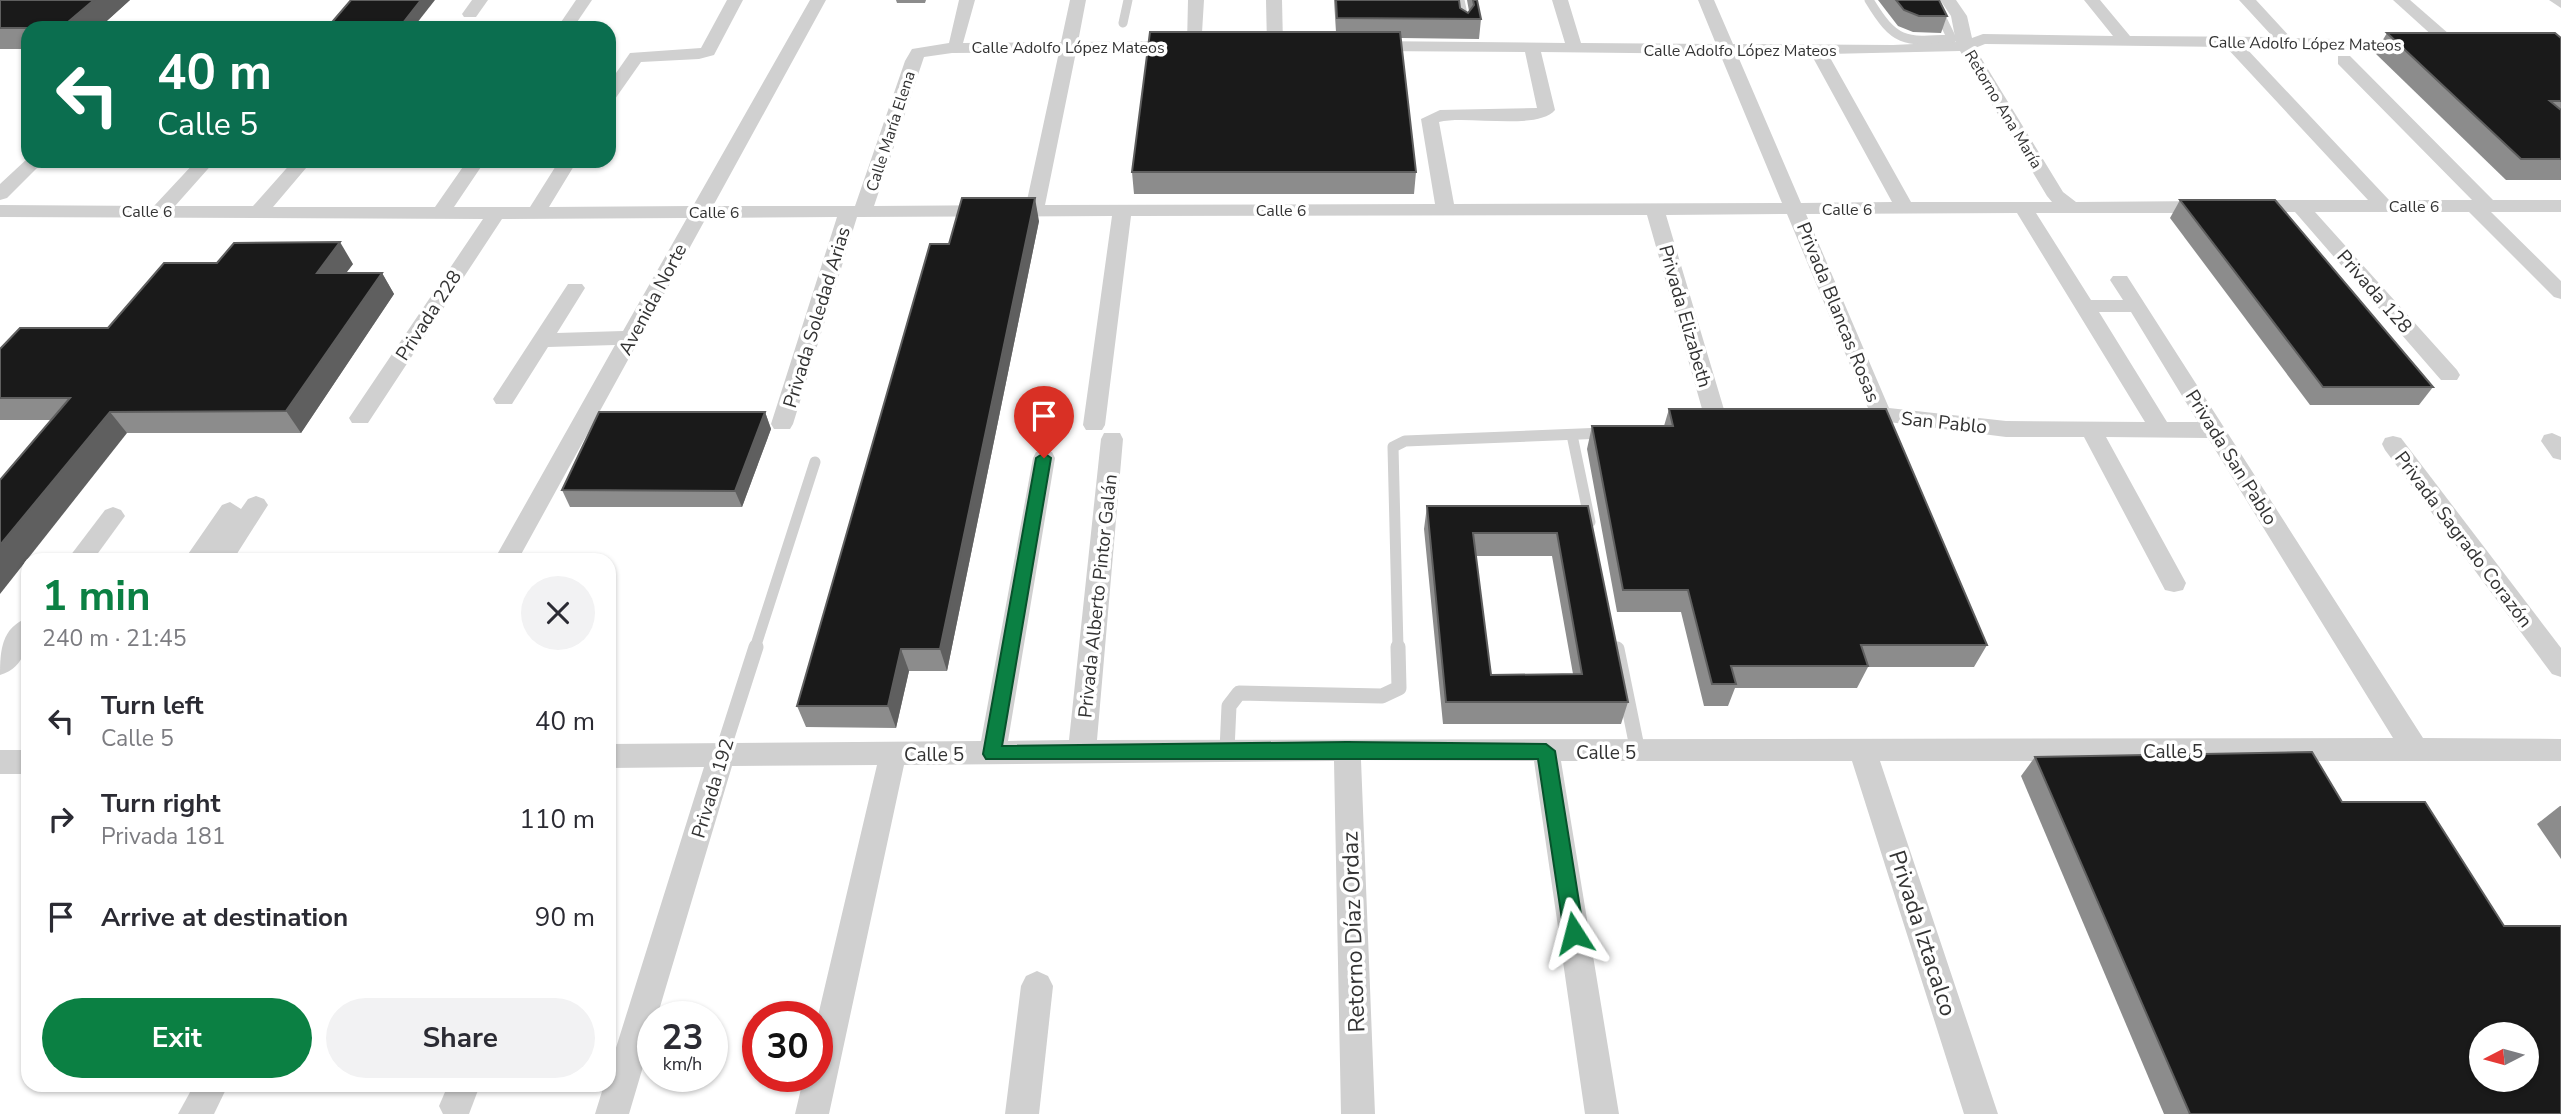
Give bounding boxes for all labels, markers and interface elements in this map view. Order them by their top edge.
street label: Calle Adolfo López Mateos [2208,31,2402,57]
street label: Calle Adolfo López Mateos [971,37,1165,59]
text: 40 m [157,39,272,106]
street label: Calle Adolfo López Mateos [1643,40,1837,62]
street label: Retorno Ana María [1959,46,2047,173]
icon: left [42,49,133,140]
street label: Calle María Elena [861,68,921,194]
text: Calle 5 [157,103,258,146]
street label: Calle 6 [2389,196,2439,218]
street label: Calle 6 [1822,199,1872,221]
street label: Calle 6 [1256,200,1306,222]
street label: Calle 6 [122,201,172,223]
street label: Calle 6 [689,202,739,224]
street label: Privada Blancas Rosas [1790,218,1886,406]
street label: Privada Soledad Arias [777,224,857,411]
street label: Avenida Norte [613,239,693,360]
street label: Privada Elizabeth [1652,242,1718,391]
street label: Privada 128 [2331,244,2418,339]
street label: Privada 228 [390,265,468,366]
street label: Privada San Pablo [2179,385,2283,530]
pin [1014,386,1074,458]
icon: arrive [1025,397,1063,435]
street label: San Pablo [1900,406,1988,440]
street label: Privada Sagrado Corazón [2388,446,2538,633]
street label: Privada Alberto Pintor Galán [1072,473,1124,719]
text: 1 min [42,568,151,625]
button: close [521,576,595,650]
text: 240 m · 21:45 [42,623,187,654]
text: Turn left [101,688,204,723]
icon: left [42,702,80,740]
text: 40 m [535,704,595,739]
text: Calle 5 [101,723,174,754]
street label: Privada 192 [685,735,740,841]
street label: Calle 5 [2143,739,2203,765]
street label: Calle 5 [1576,740,1636,766]
street label: Calle 5 [904,742,964,768]
text: Turn right [101,786,220,821]
icon: right [42,800,80,838]
text: 110 m [519,802,595,837]
text: Privada 181 [101,821,226,852]
street label: Retorno Díaz Ordaz [1334,831,1373,1033]
street label: Privada Iztacalco [1881,846,1964,1020]
position arrow [1537,896,1611,970]
icon: arrive [42,898,80,936]
text: Arrive at destination [101,900,348,935]
text: 90 m [535,900,595,935]
button: Exit [42,998,312,1078]
button: Share [326,998,595,1078]
speed limit sign: 30 [742,1001,833,1092]
text: 23 [661,1014,704,1061]
north arrow [2469,1022,2539,1092]
map controls [2469,1022,2539,1092]
text: km/h [663,1052,702,1076]

